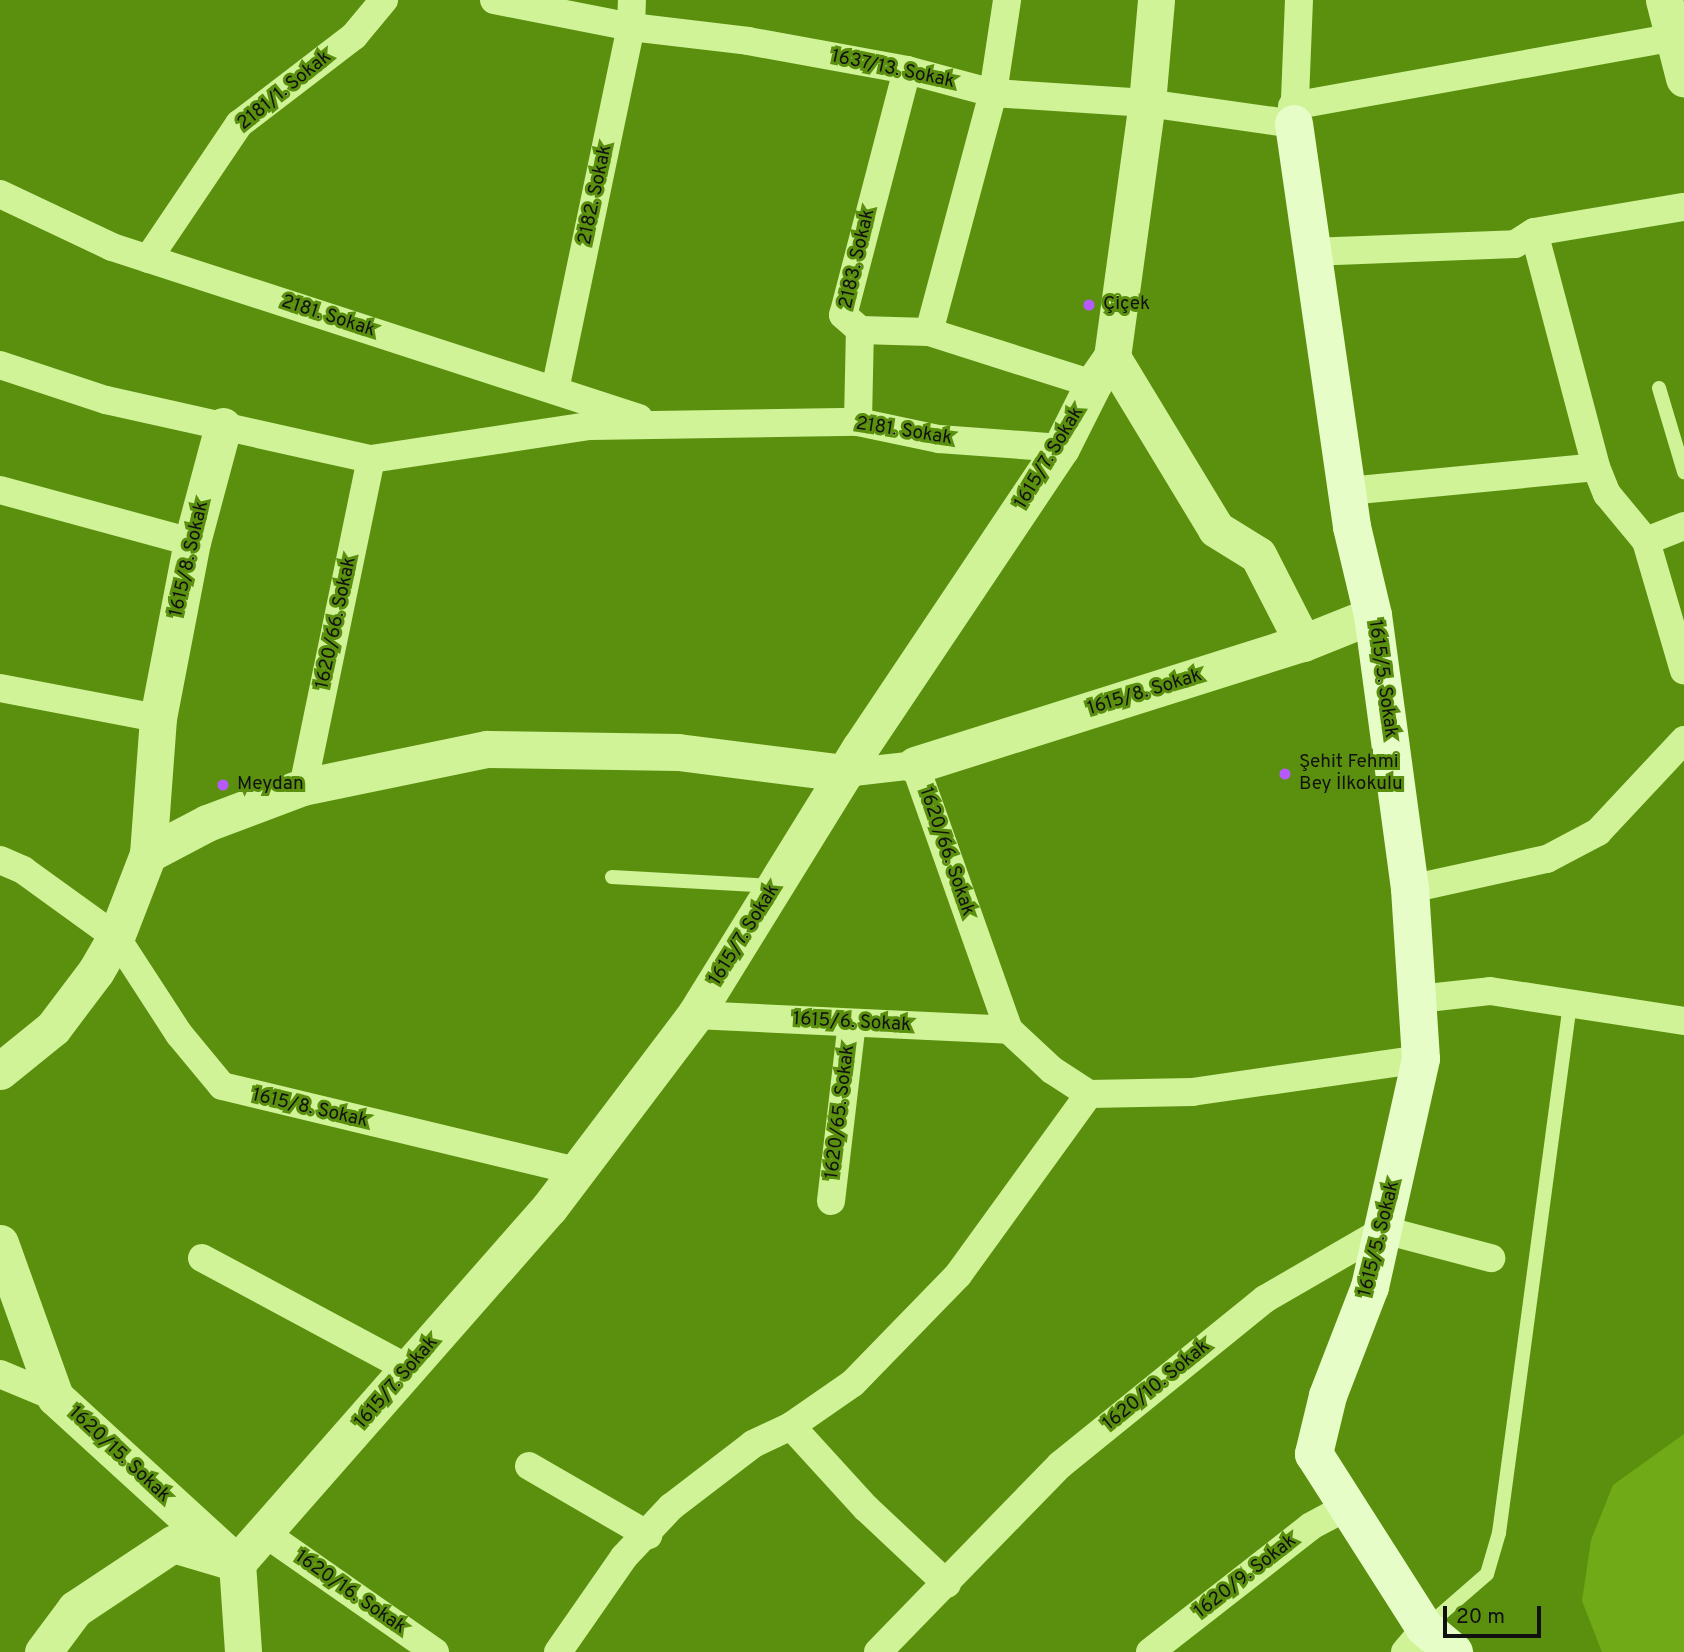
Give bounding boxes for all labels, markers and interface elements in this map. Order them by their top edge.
street label: 2181/1. Sokak [234,46,336,136]
street label: 1637/13. Sokak [829,46,957,94]
street label: 2182. Sokak [574,143,618,247]
street label: 2183. Sokak [835,207,881,311]
street label: 2181. Sokak [278,291,378,343]
place label: Çiçek [1103,294,1150,316]
marker: Çiçek [1081,297,1097,313]
street label: 1615/7. Sokak [1011,403,1089,513]
street label: 2181. Sokak [854,413,954,451]
street label: 1615/8. Sokak [166,499,214,619]
street label: 1620/66. Sokak [312,555,362,691]
street label: 1615/5. Sokak [1362,619,1402,739]
street label: 1615/8. Sokak [1085,665,1205,721]
place label: Şehit Fehmi Bey İlkokulu [1299,752,1403,796]
marker: Şehit Fehmi Bey İlkokulu [1277,766,1293,782]
place label: Meydan [237,774,304,796]
marker: Meydan [215,777,231,793]
street label: 1620/66. Sokak [913,785,979,919]
street label: 1615/7. Sokak [705,880,785,990]
street label: 1615/6. Sokak [792,1009,912,1037]
street label: 1620/65. Sokak [821,1044,861,1180]
street label: 1615/8. Sokak [250,1085,370,1133]
street label: 1615/5. Sokak [1355,1179,1405,1299]
street label: 1615/7. Sokak [351,1332,443,1434]
street label: 1620/10. Sokak [1099,1336,1215,1436]
street label: 1620/15. Sokak [63,1402,175,1508]
street label: 1620/9. Sokak [1191,1530,1301,1624]
street label: 1620/16. Sokak [290,1546,410,1640]
scale bar [1446,1592,1544,1636]
text: 20 m [1456,1604,1505,1631]

